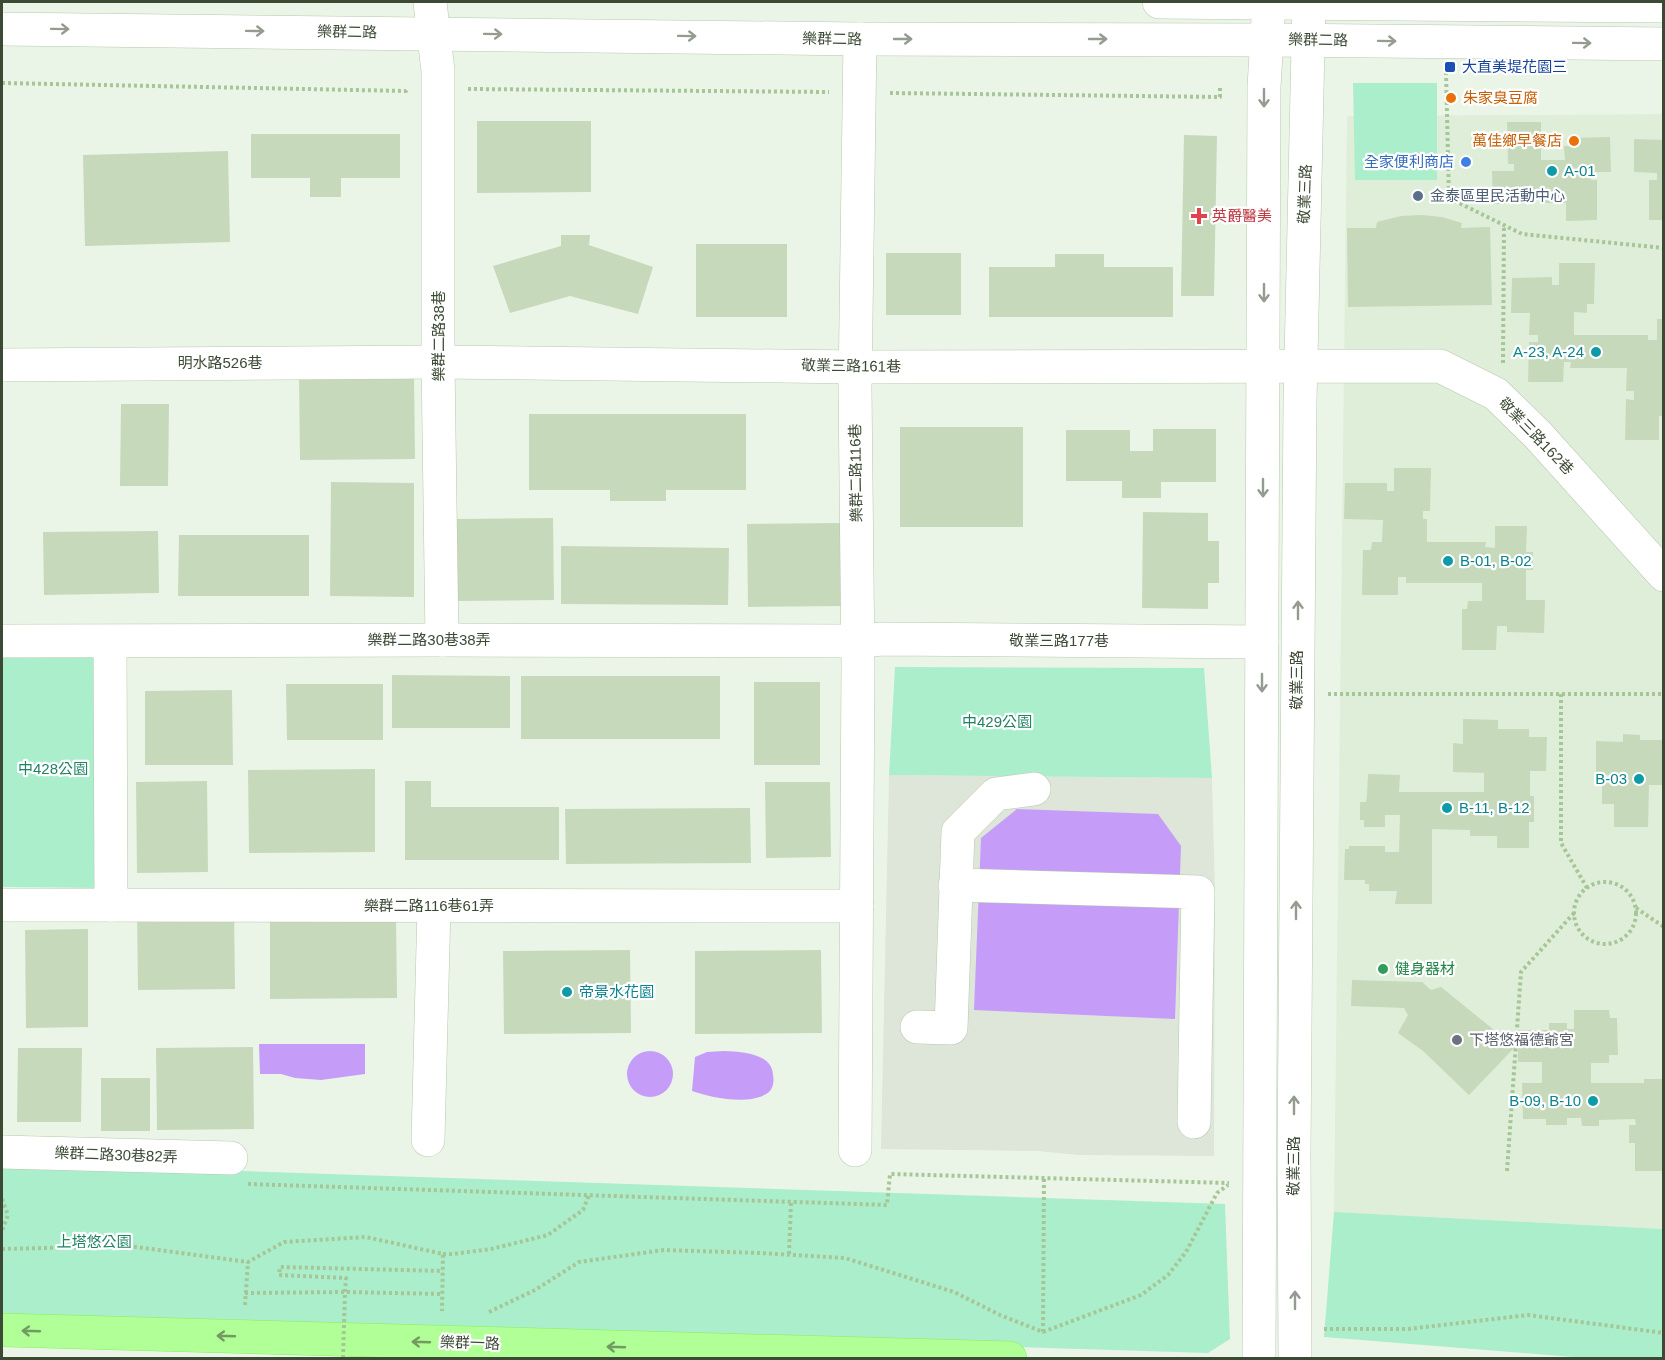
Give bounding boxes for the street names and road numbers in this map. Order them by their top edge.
street label: 樂群二路 [317,22,377,41]
street label: 樂群二路 [802,29,862,48]
street label: 樂群二路 [1288,30,1348,49]
street label: 敬業三路 [1295,164,1314,224]
street label: 樂群二路38巷 [430,290,447,382]
street label: 明水路526巷 [177,354,263,371]
street label: 敬業三路161巷 [801,356,901,375]
street label: 敬業三路162巷 [1496,394,1577,478]
street label: 樂群二路116巷 [846,423,865,523]
street label: 樂群二路30巷38弄 [367,631,491,648]
street label: 敬業三路177巷 [1009,632,1109,649]
street label: 敬業三路 [1288,650,1305,710]
street label: 樂群二路116巷61弄 [364,897,494,914]
street label: 敬業三路 [1285,1136,1302,1196]
street label: 樂群二路30巷82弄 [54,1144,178,1165]
street label: 樂群一路 [440,1333,500,1352]

